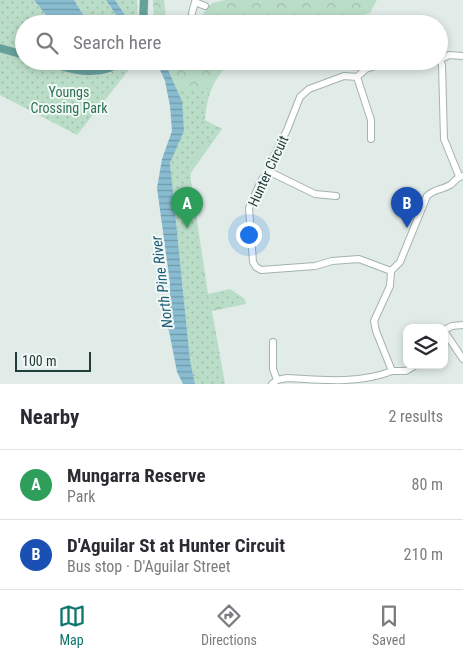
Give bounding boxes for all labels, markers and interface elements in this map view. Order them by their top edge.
search box [15,15,448,70]
icon: search [33,29,61,57]
text: Search here [73,31,161,54]
park label: Youngs Crossing Park [31,84,108,116]
street label: Hunter Circuit [245,133,291,209]
pin: A [171,187,203,228]
pin: B [391,187,423,228]
your location [236,222,262,248]
water label: North Pine River [147,234,177,329]
map controls [403,324,448,369]
button: layers [403,324,448,369]
scale bar [15,349,91,372]
text: 100 m [22,353,57,369]
text: Nearby [20,405,79,429]
text: 2 results [388,407,443,426]
text: Mungarra Reserve [67,464,206,487]
text: A [31,475,41,494]
text: 80 m [411,475,443,494]
text: Park [67,487,96,506]
text: D'Aguilar St at Hunter Circuit [67,534,285,557]
text: B [32,545,40,564]
text: 210 m [404,545,443,564]
text: Bus stop · D'Aguilar Street [67,557,230,576]
tab: Map [58,602,86,648]
tab: Directions [201,602,257,648]
tab: Saved [372,602,405,648]

